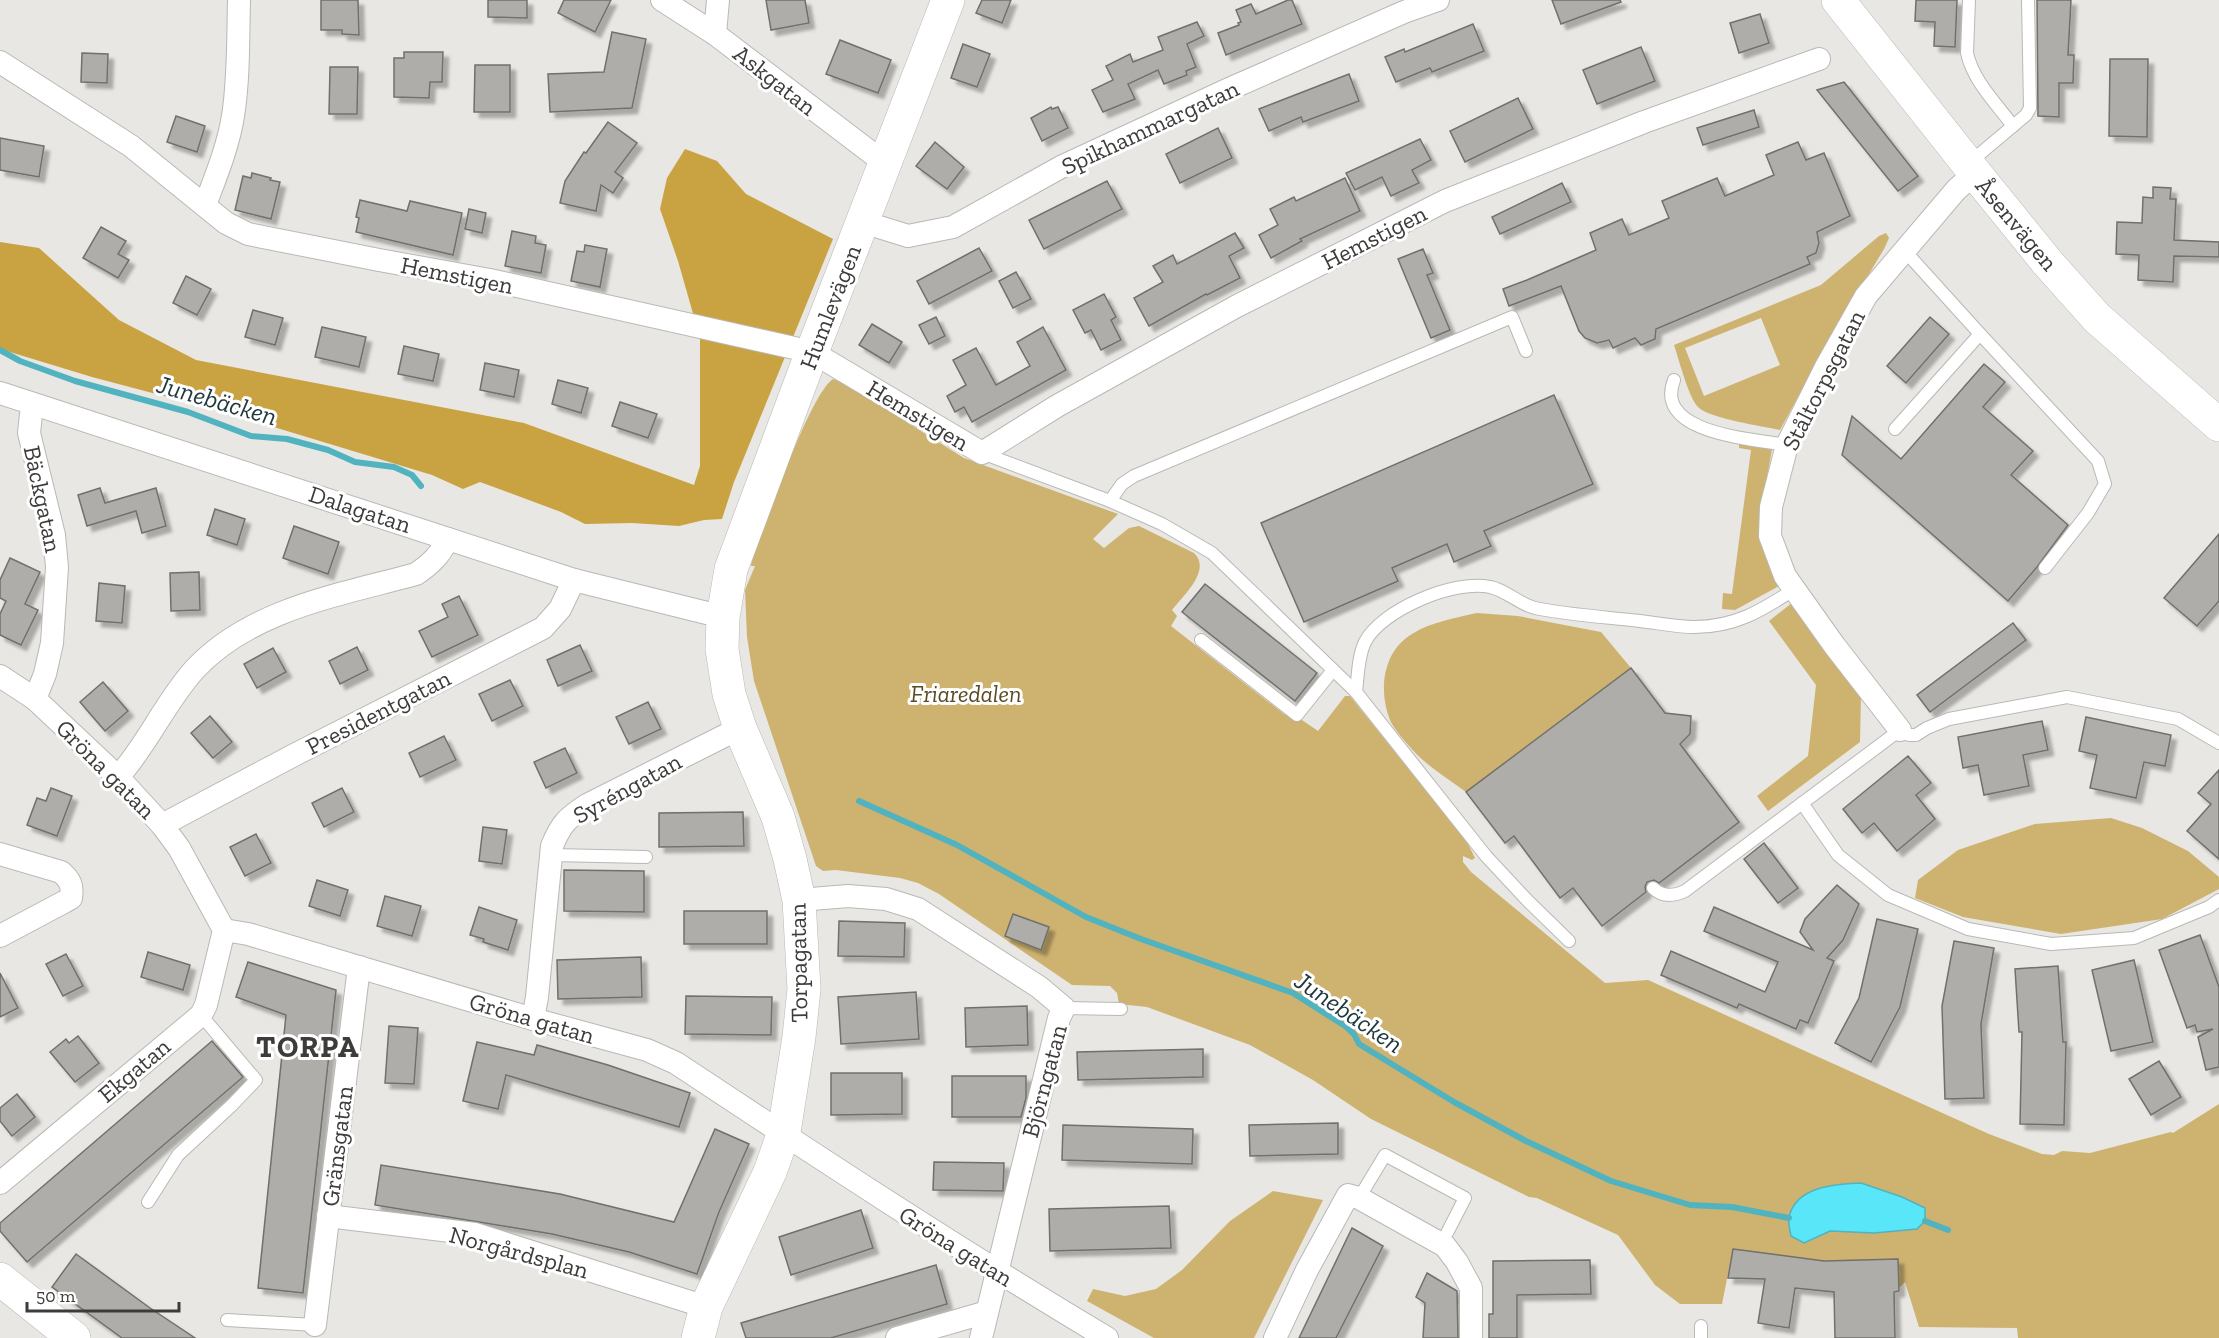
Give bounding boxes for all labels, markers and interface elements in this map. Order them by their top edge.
street label: Askgatan [728,39,822,121]
street label: Spikhammargatan [1057,73,1243,181]
street label: Åsenvägen [1970,172,2064,277]
street label: Hemstigen [1317,198,1432,276]
street label: Humlevägen [793,240,867,373]
street label: Hemstigen [398,250,516,300]
street label: Ståltorpsgatan [1775,305,1871,455]
water label: Junebäcken [152,367,281,432]
street label: Hemstigen [862,373,974,457]
street label: Bäckgatan [18,443,68,555]
street label: Dalagatan [305,479,415,539]
street label: Presidentgatan [301,663,455,761]
park label: Friaredalen [910,679,1022,708]
street label: Gröna gatan [50,713,162,825]
street label: Syréngatan [568,746,686,830]
street label: Torpagatan [782,903,814,1023]
water label: Junebäcken [1288,964,1409,1060]
street label: Gröna gatan [466,986,598,1050]
street label: Björngatan [1015,1021,1073,1141]
district label: TORPA [256,1029,360,1065]
street label: Ekgatan [92,1031,176,1108]
street label: Gränsgatan [315,1084,359,1208]
street label: Gröna gatan [894,1200,1018,1293]
street label: Norgårdsplan [446,1219,592,1285]
scale bar [27,1275,178,1313]
text: 50 m [36,1285,76,1307]

